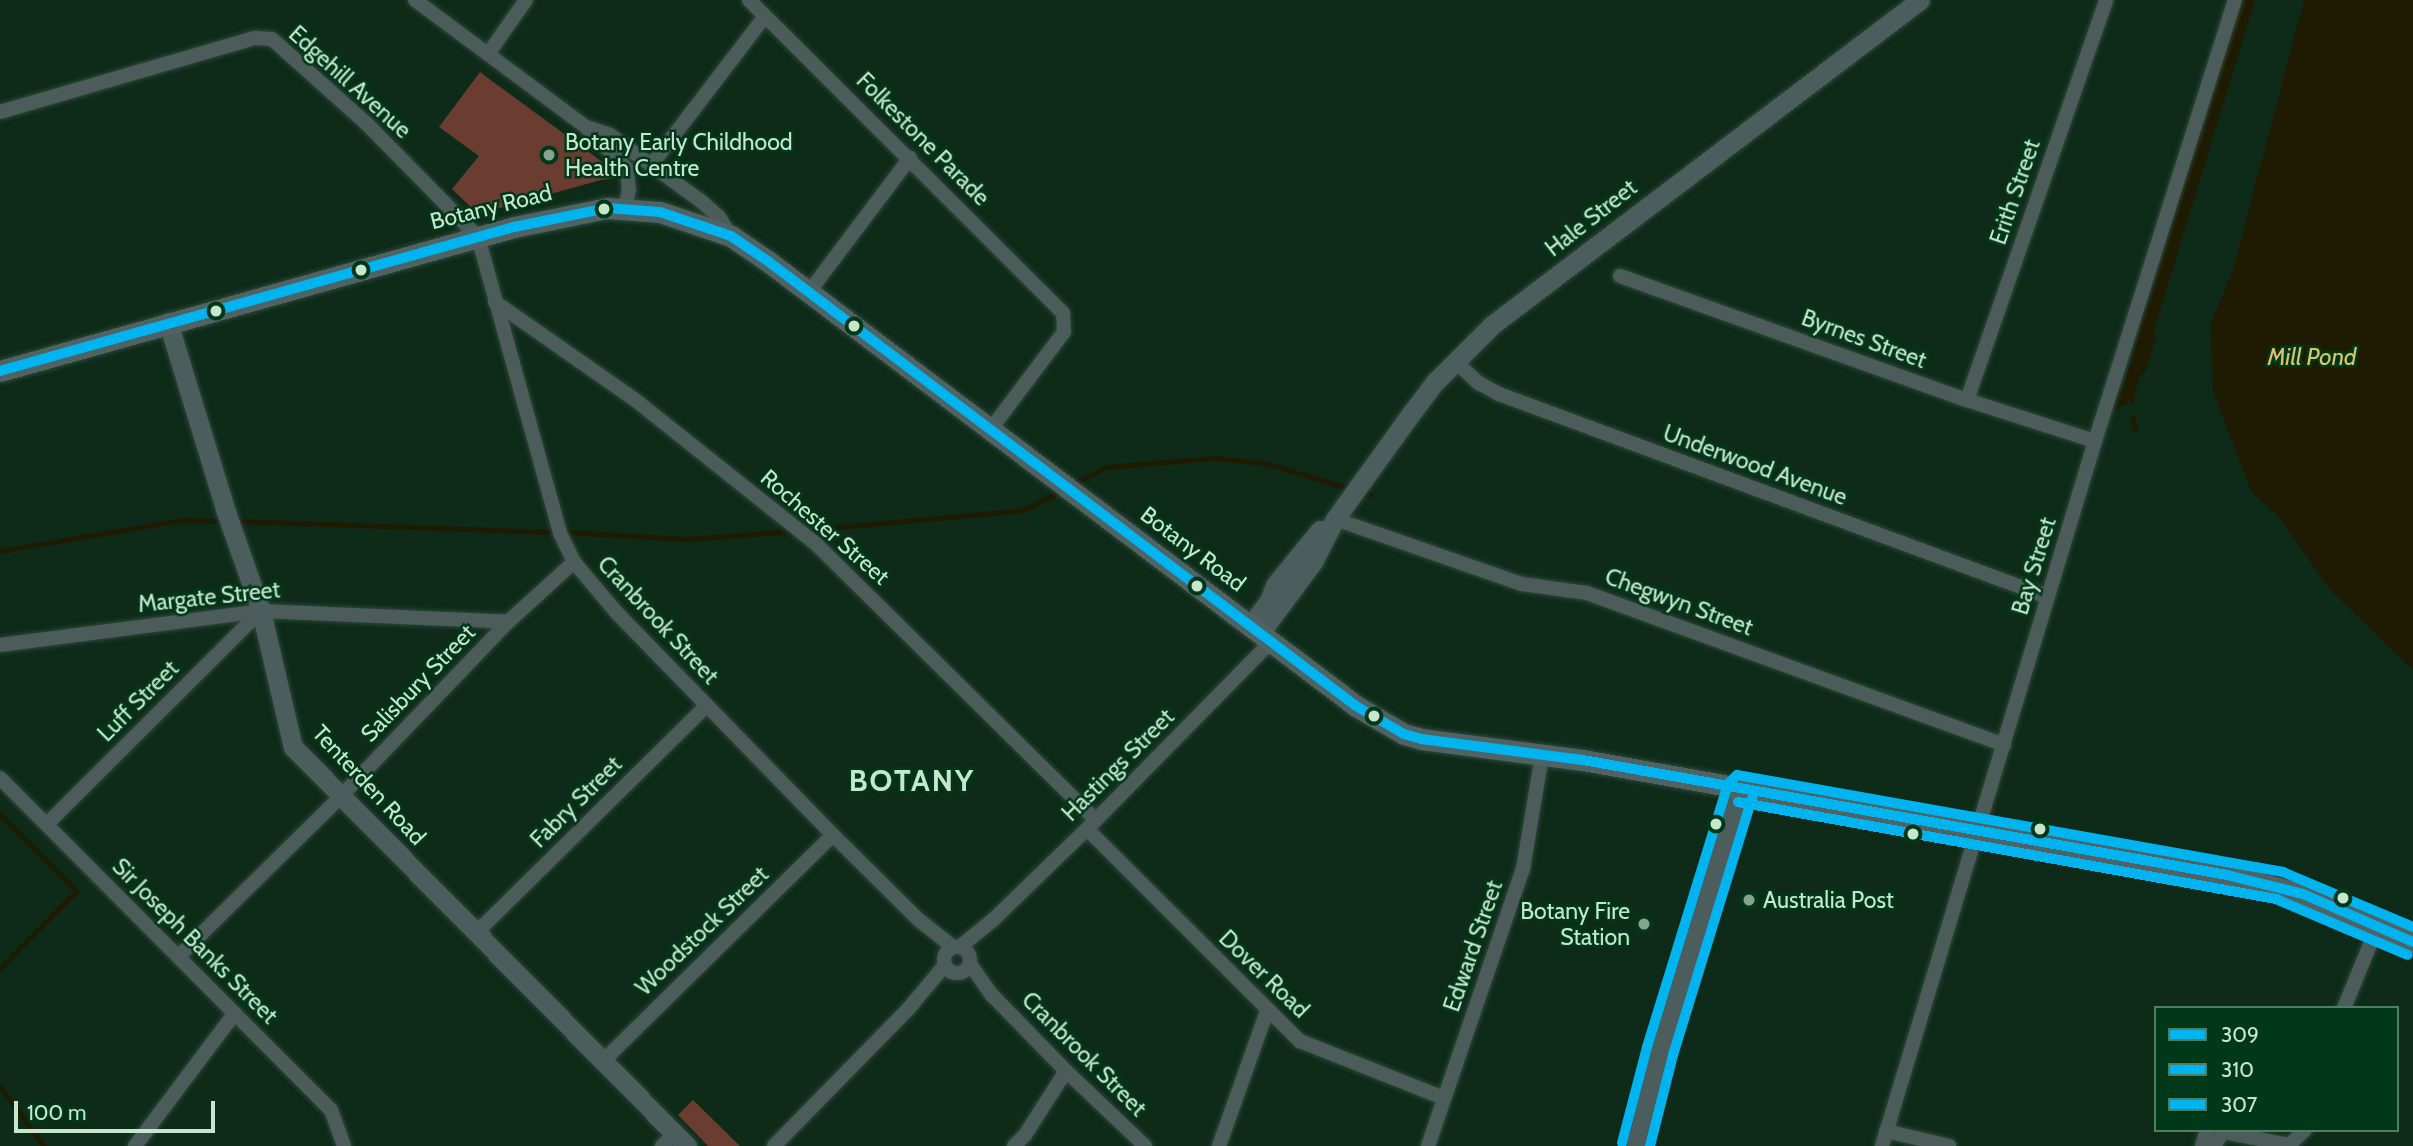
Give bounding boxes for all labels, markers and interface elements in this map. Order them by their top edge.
street label: Edgehill Avenue [283,20,417,144]
street label: Folkestone Parade [851,67,995,211]
place label: Botany Early Childhood Health Centre [565,128,793,182]
street label: Erith Street [1984,136,2046,248]
marker: Botany Early Childhood Health Centre [539,145,559,165]
street label: Hale Street [1540,174,1642,262]
street label: Botany Road [427,179,555,235]
unlabelled marker [597,202,611,216]
unlabelled marker [354,263,368,277]
unlabelled marker [209,304,223,318]
street label: Byrnes Street [1798,304,1930,374]
unlabelled marker [847,319,861,333]
water label: Mill Pond [2268,343,2356,371]
street label: Underwood Avenue [1659,419,1851,511]
street label: Rochester Street [755,464,895,590]
street label: Botany Road [1135,501,1251,597]
street label: Bay Street [2006,514,2062,618]
street label: Cranbrook Street [592,550,724,690]
street label: Chegwyn Street [1601,562,1757,642]
street label: Margate Street [137,576,281,618]
unlabelled marker [1190,579,1204,593]
street label: Salisbury Street [355,619,481,747]
street label: Luff Street [92,655,184,747]
street label: Hastings Street [1056,703,1180,827]
unlabelled marker [1367,709,1381,723]
street label: Tenterden Road [306,719,432,851]
street label: Fabry Street [525,751,627,853]
district label: BOTANY [850,763,974,799]
unlabelled marker [1709,817,1723,831]
unlabelled marker [2033,822,2047,836]
unlabelled marker [1906,827,1920,841]
street label: Sir Joseph Banks Street [107,853,283,1029]
street label: Woodstock Street [630,861,774,1001]
street label: Edward Street [1438,877,1508,1015]
place label: Australia Post [1763,886,1894,914]
unlabelled marker [2336,891,2350,905]
marker: Australia Post [1741,892,1757,908]
place label: Botany Fire Station [1520,897,1630,951]
marker: Botany Fire Station [1636,916,1652,932]
street label: Dover Road [1213,924,1315,1024]
street label: Cranbrook Street [1016,986,1152,1122]
legend [2154,1006,2399,1132]
text: 309 [2221,1022,2259,1047]
text: 310 [2221,1057,2254,1082]
scale bar [18,1086,219,1130]
text: 307 [2221,1092,2257,1117]
text: 100 m [27,1100,86,1125]

